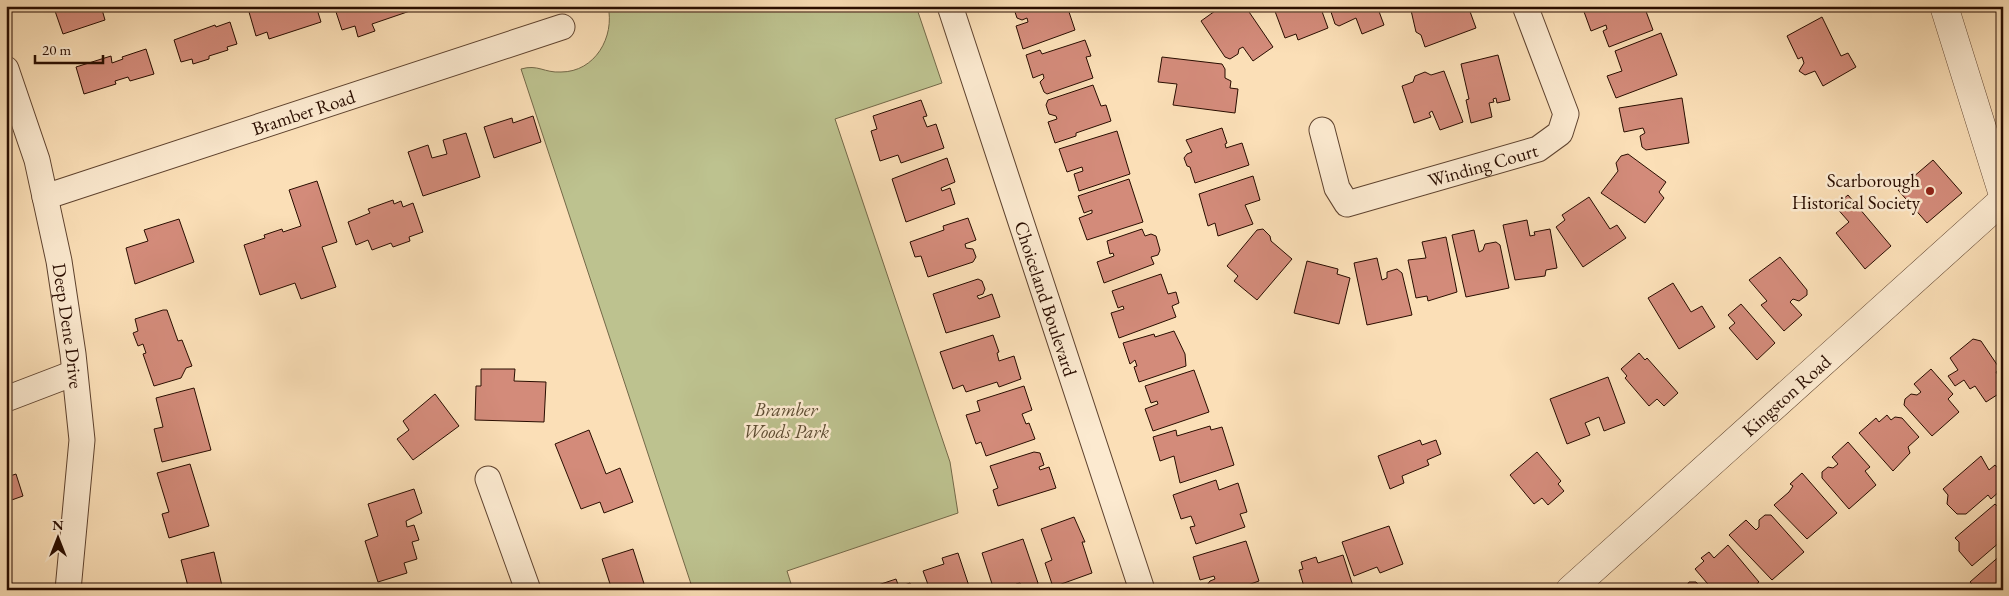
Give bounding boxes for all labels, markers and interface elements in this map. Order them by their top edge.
scale bar [35,32,102,64]
text: 20 m [42,40,71,59]
street label: Bramber Road [249,83,359,141]
street label: Winding Court [1425,137,1541,193]
place label: Scarborough Historical Society [1792,168,1921,215]
marker: Scarborough Historical Society [1924,185,1936,197]
street label: Choiceland Boulevard [1009,218,1083,380]
street label: Deep Dene Drive [47,261,89,390]
street label: Kingston Road [1737,349,1836,442]
park label: Bramber Woods Park [743,397,829,444]
north arrow [32,514,82,564]
text: N [52,516,64,534]

